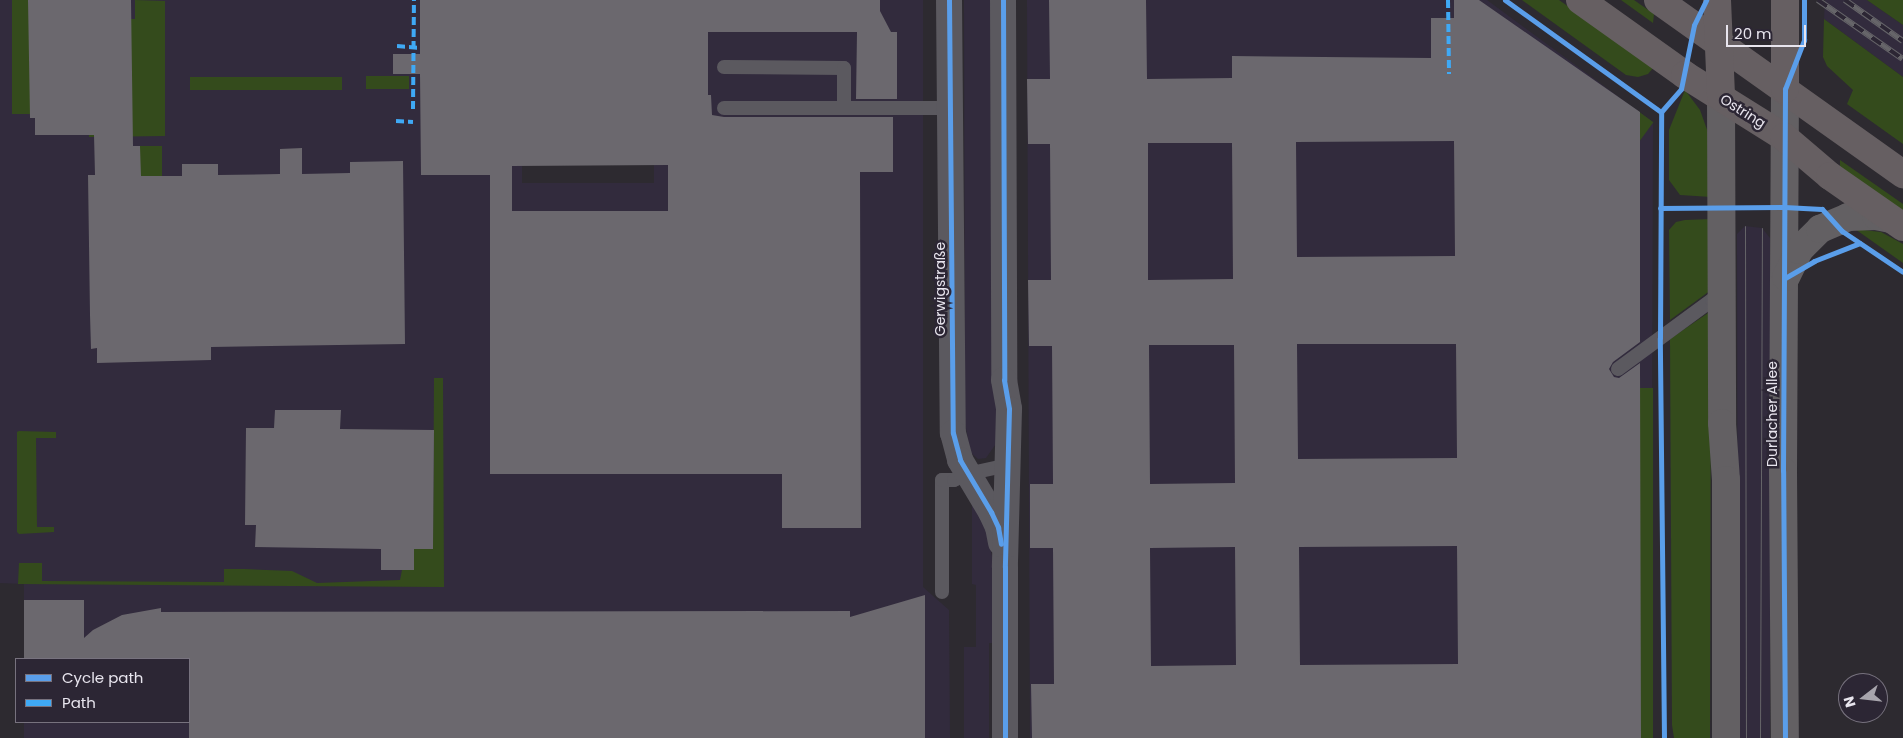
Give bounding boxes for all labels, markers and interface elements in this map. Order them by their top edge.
scale bar [1728,15,1808,47]
text: 20 m [1734,23,1772,44]
street label: Ostring [1717,90,1769,132]
street label: Gerwigstraße [932,242,948,336]
street label: Durlacher Allee [1764,361,1780,467]
legend [15,658,190,723]
text: Cycle path [62,667,143,688]
north arrow [1838,673,1888,723]
text: Path [62,692,96,713]
text: N [1838,694,1861,710]

